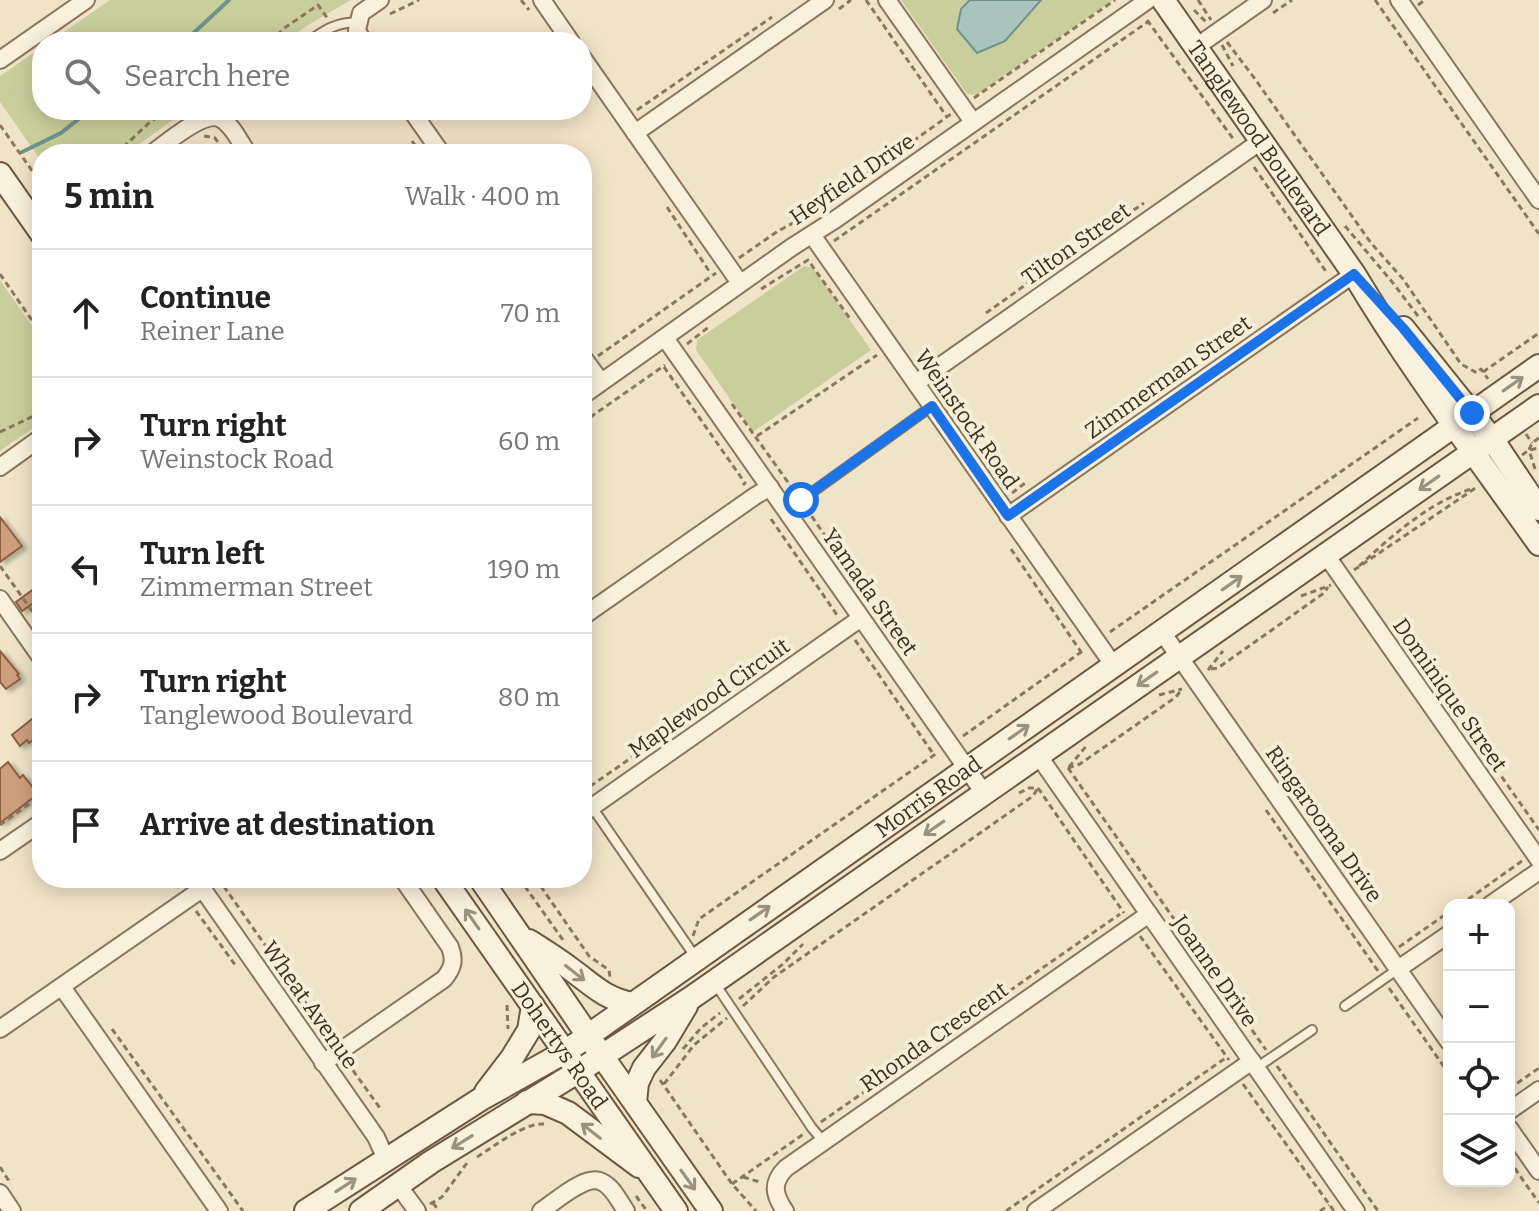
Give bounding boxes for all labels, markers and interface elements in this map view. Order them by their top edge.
search box [32,32,592,120]
street label: Tanglewood Boulevard [1182,35,1336,240]
icon: search [60,54,104,98]
text: Search here [124,58,291,94]
street label: Heyfield Drive [784,127,920,231]
text: 5 min [64,176,154,217]
text: Walk · 400 m [405,181,560,212]
street label: Tilton Street [1017,197,1135,291]
text: Continue [140,280,271,316]
icon: ahead [64,291,108,335]
text: 70 m [501,298,560,329]
street label: Zimmerman Street [1080,309,1256,445]
text: Reiner Lane [140,316,285,347]
street label: Weinstock Road [909,344,1025,494]
one-way arrow [1501,376,1523,392]
route end [1454,395,1490,431]
text: Turn right [140,408,287,444]
icon: right [64,419,108,463]
text: 60 m [498,426,560,457]
text: Weinstock Road [140,444,334,475]
one-way arrow [1419,475,1441,491]
route start [783,482,819,518]
street label: Yamada Street [816,523,924,661]
text: Turn left [140,536,265,572]
icon: left [64,547,108,591]
text: 190 m [488,554,560,585]
text: Zimmerman Street [140,572,373,603]
one-way arrow [1221,574,1242,591]
street label: Dominique Street [1387,613,1513,777]
street label: Maplewood Circuit [623,632,795,764]
text: Turn right [140,664,287,700]
one-way arrow [1136,671,1158,687]
icon: right [64,675,108,719]
text: 80 m [498,682,560,713]
text: Tanglewood Boulevard [140,700,413,731]
one-way arrow [1008,724,1030,740]
street label: Ringarooma Drive [1260,741,1388,907]
street label: Morris Road [870,750,986,843]
icon: arrive [64,803,108,847]
text: Arrive at destination [140,807,435,843]
one-way arrow [923,820,945,836]
map controls [1443,899,1515,1187]
button: + [1443,899,1515,971]
one-way arrow [749,905,771,921]
one-way arrow [464,908,480,930]
street label: Joanne Drive [1166,909,1263,1032]
street label: Wheat Avenue [256,936,364,1074]
one-way arrow [564,964,585,982]
button: − [1443,971,1515,1043]
street label: Dohertys Road [506,976,614,1114]
street label: Rhonda Crescent [855,976,1013,1098]
one-way arrow [650,1037,667,1059]
button: locate [1443,1043,1515,1115]
button: layers [1443,1115,1515,1187]
one-way arrow [581,1123,602,1140]
one-way arrow [451,1135,474,1151]
one-way arrow [680,1168,696,1190]
one-way arrow [334,1177,357,1193]

